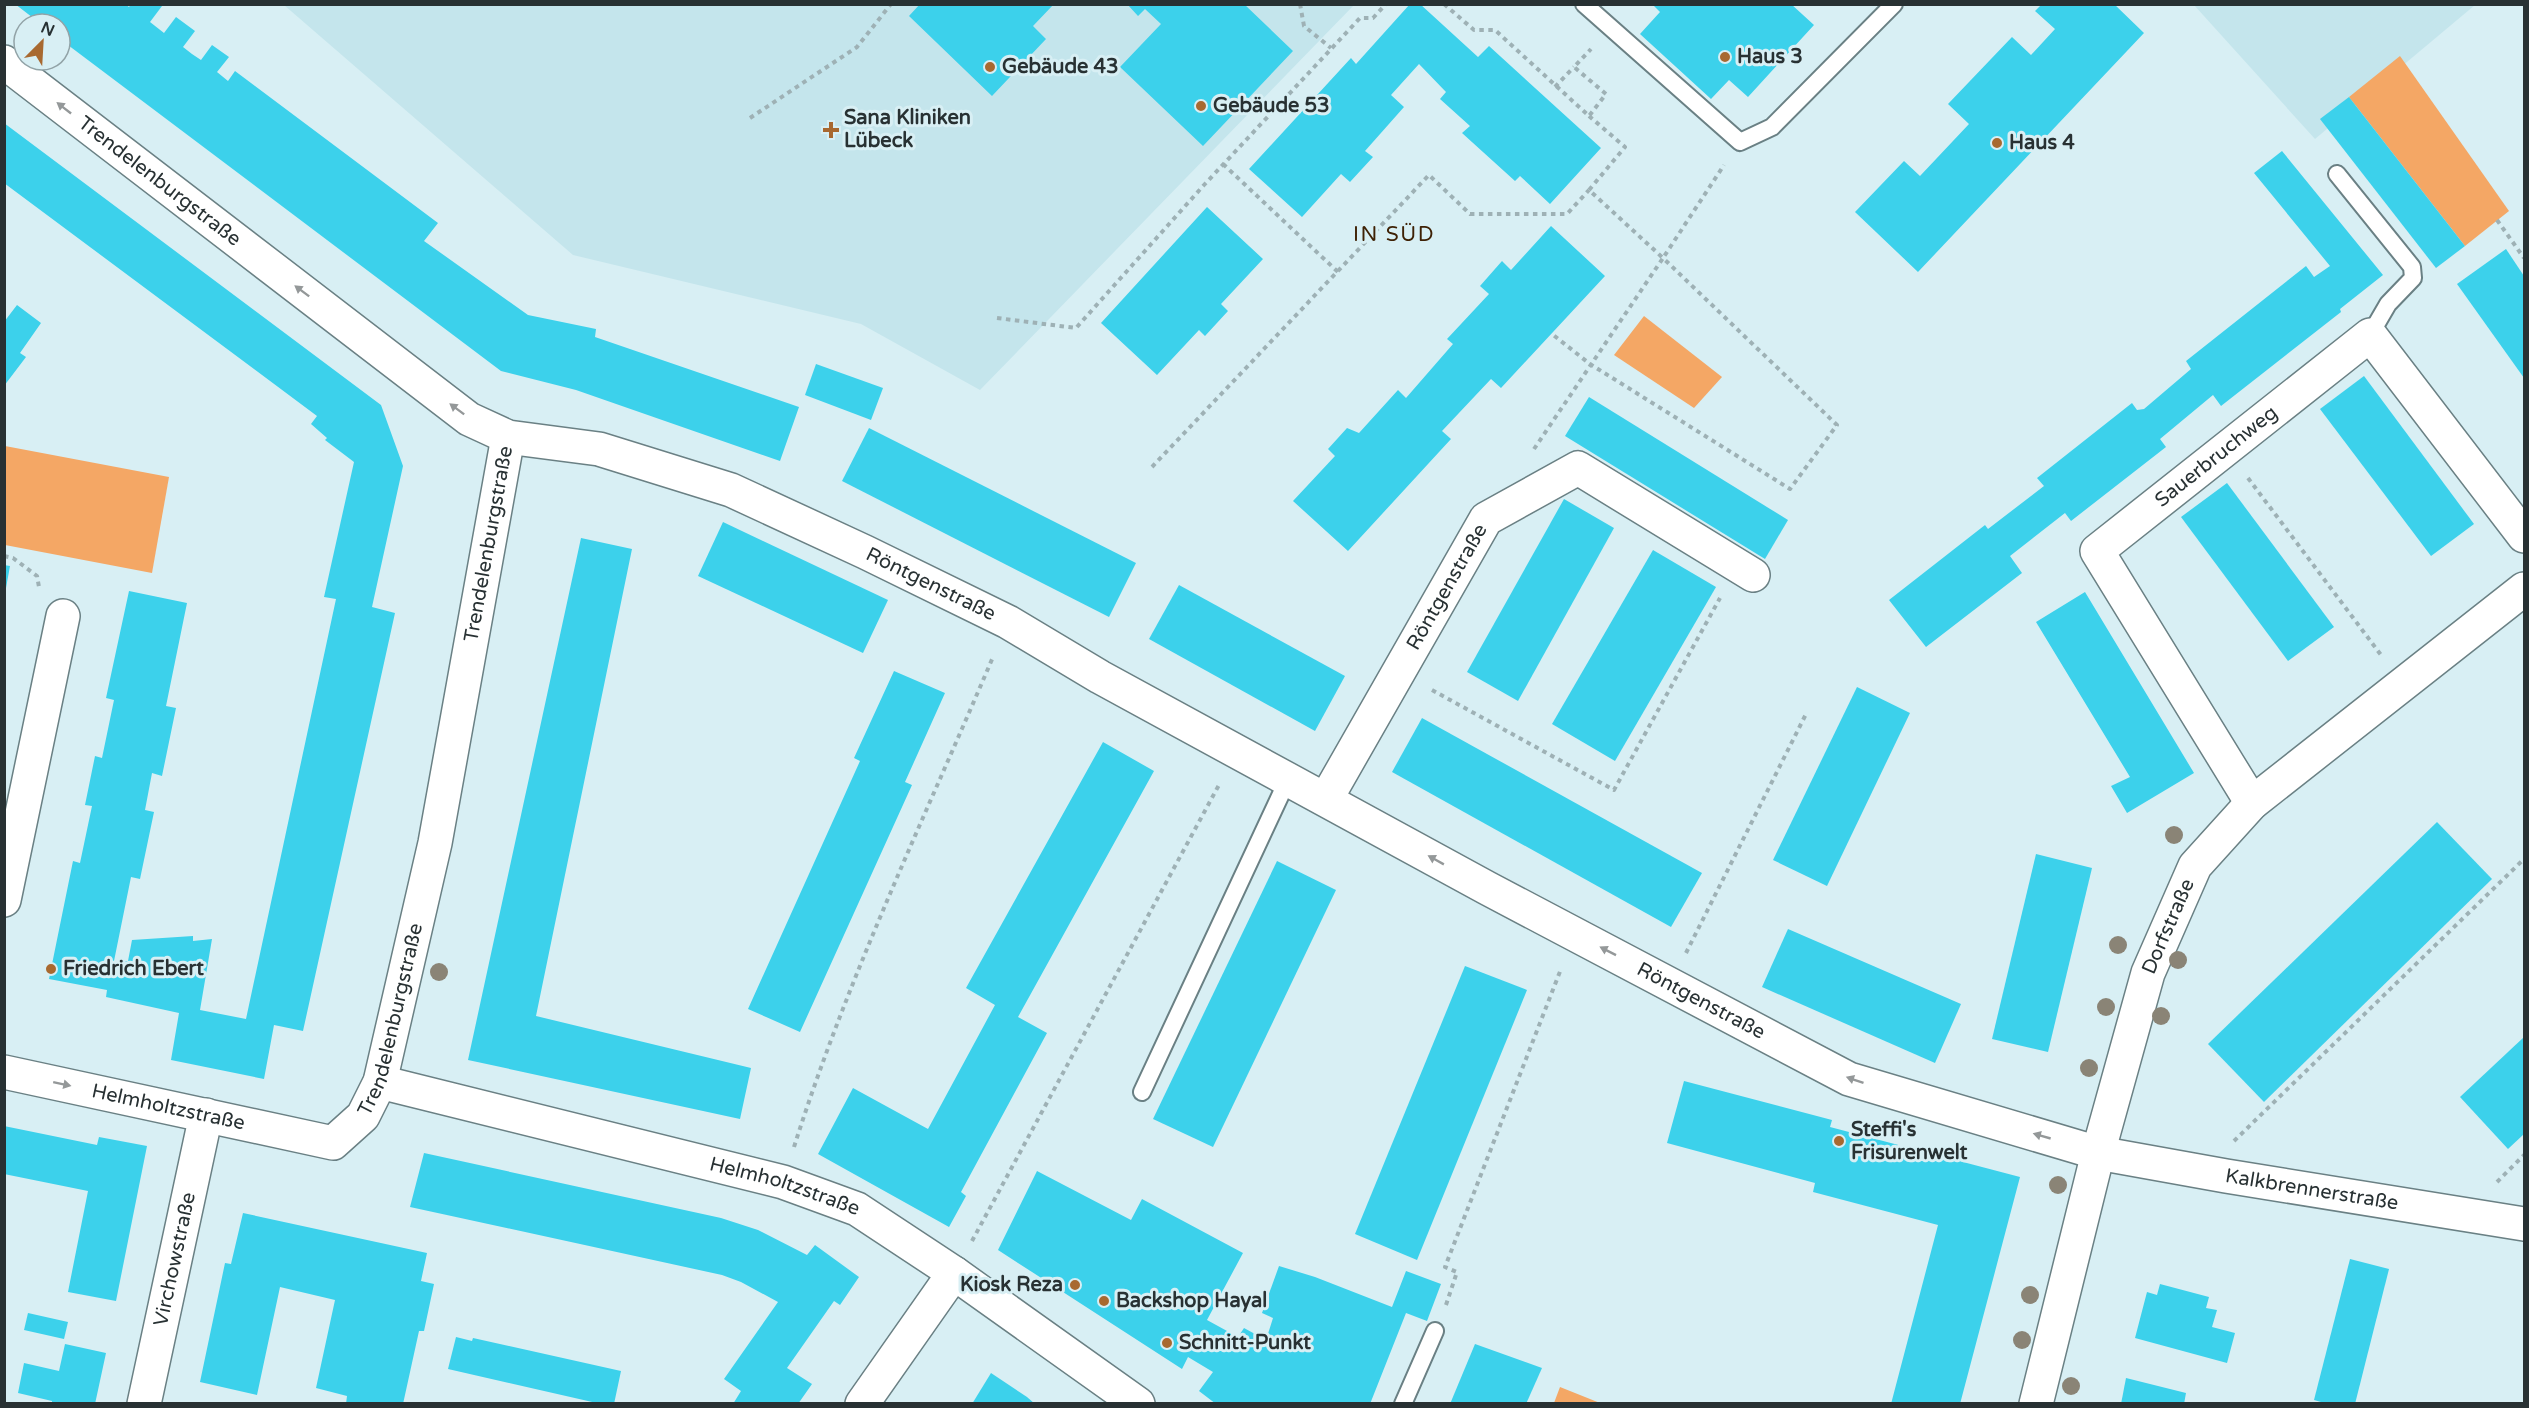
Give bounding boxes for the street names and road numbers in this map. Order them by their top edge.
street label: Trendelenburgstraße [73,111,246,251]
street label: Sauerbruchweg [2150,401,2282,512]
street label: Trendelenburgstraße [459,444,518,644]
street label: Röntgenstraße [1402,520,1493,655]
street label: Röntgenstraße [862,542,1000,626]
street label: Dorfstraße [2137,875,2200,978]
street label: Trendelenburgstraße [353,921,428,1120]
street label: Röntgenstraße [1633,957,1769,1045]
street label: Helmholtzstraße [89,1079,247,1136]
street label: Helmholtzstraße [707,1152,863,1221]
street label: Kalkbrennerstraße [2224,1164,2400,1216]
street label: Virchowstraße [149,1190,201,1328]

